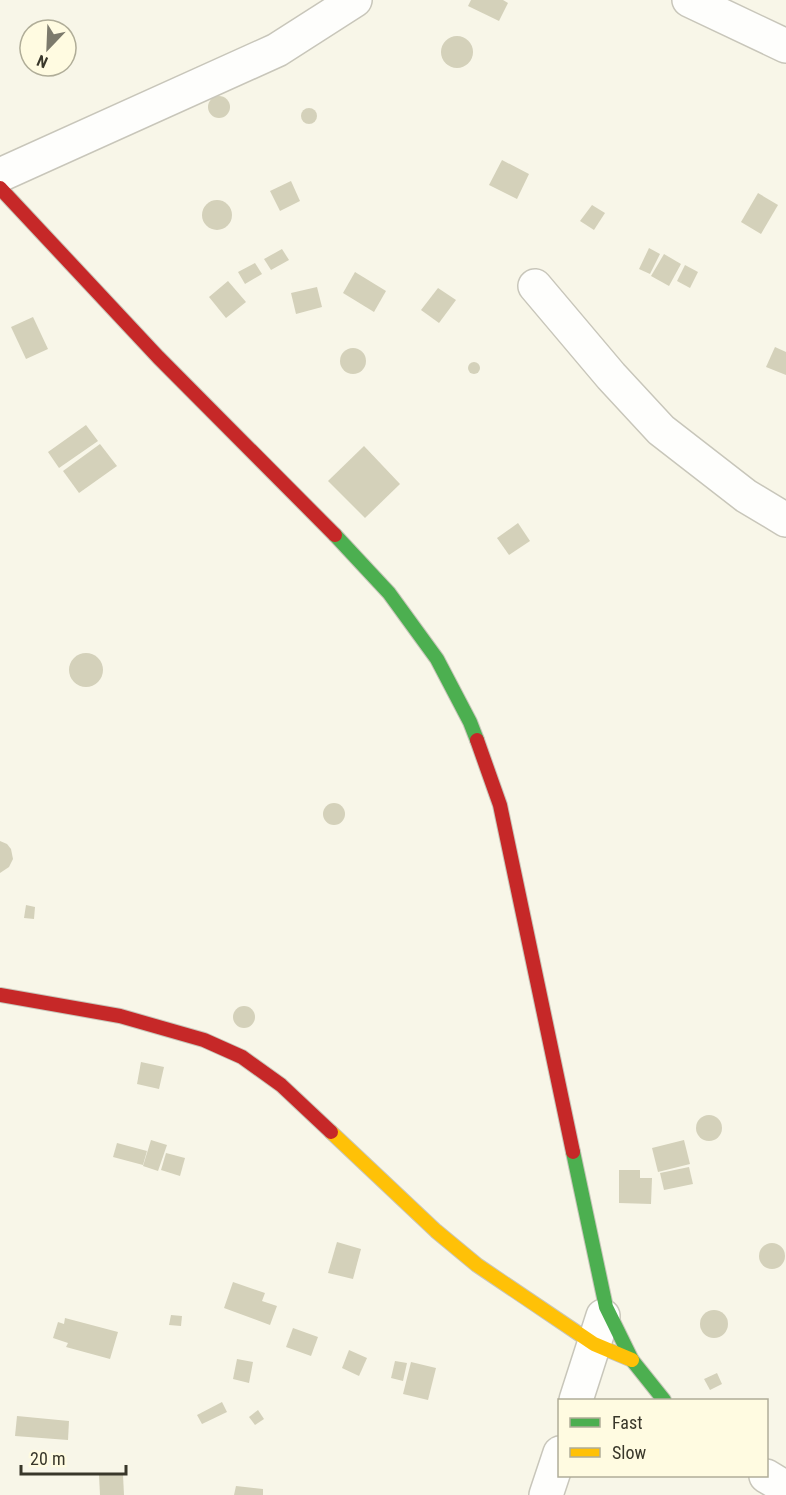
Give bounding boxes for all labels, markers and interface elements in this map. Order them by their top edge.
north arrow [18,18,78,78]
text: N [34,51,51,72]
legend [558,1399,768,1477]
text: Fast [612,1412,643,1433]
scale bar [21,1438,126,1476]
text: Slow [612,1442,647,1463]
text: 20 m [30,1448,65,1469]

